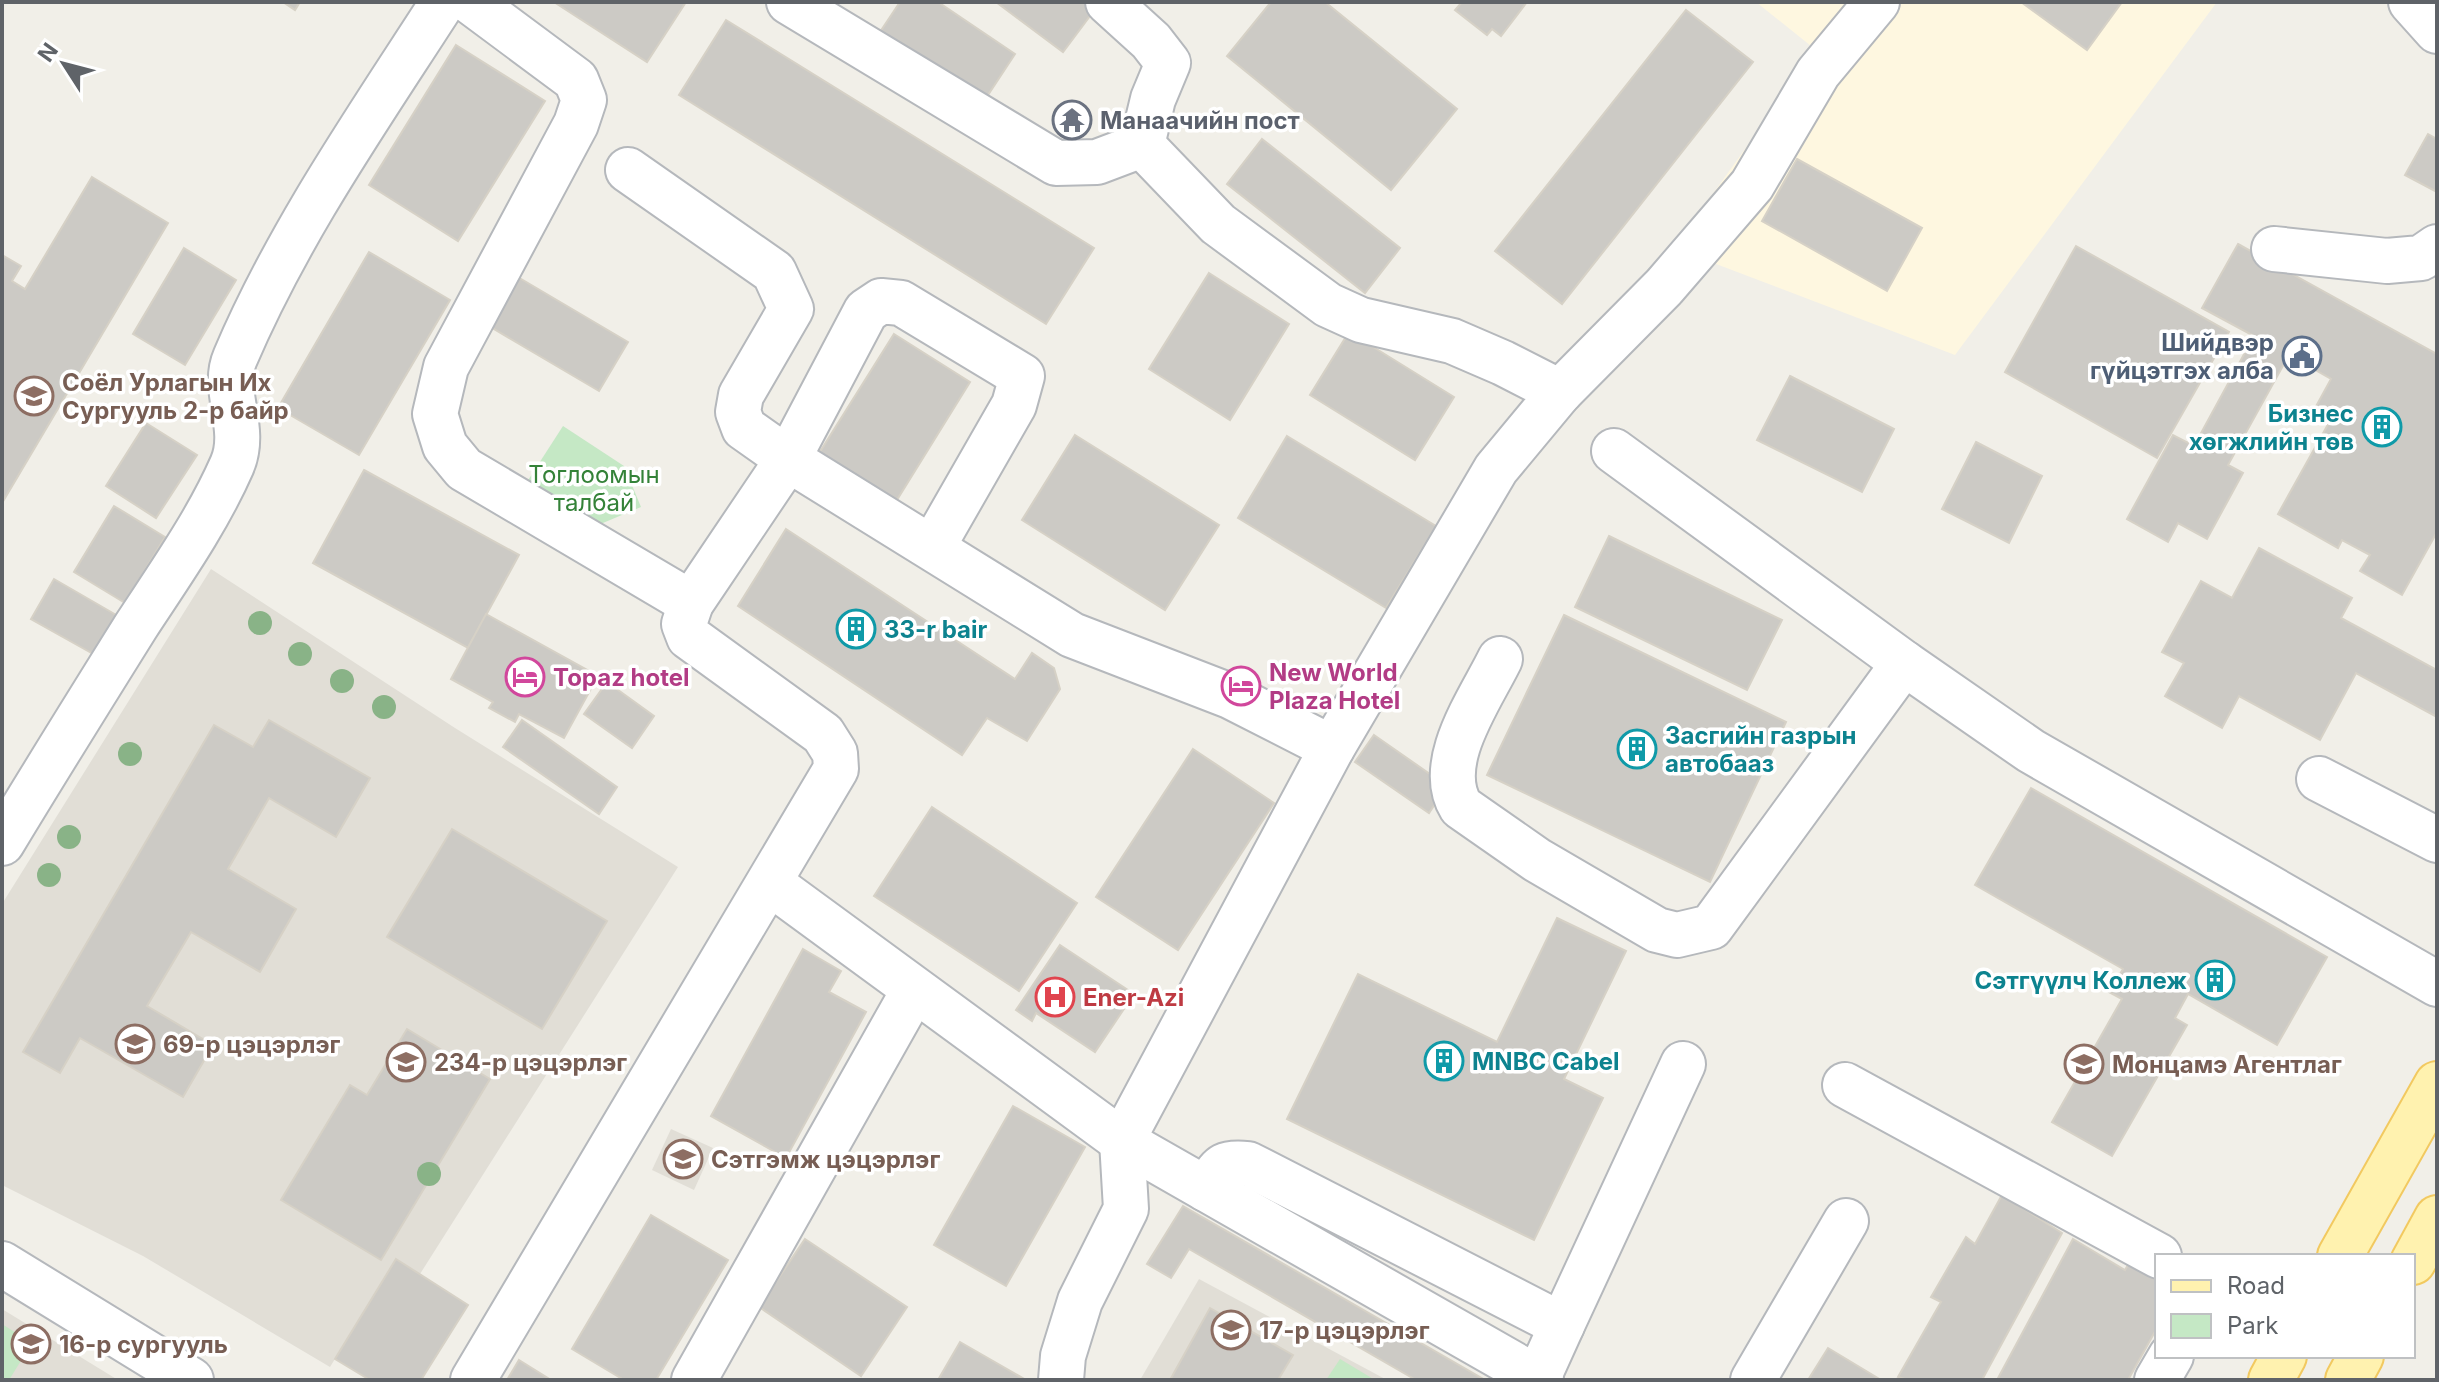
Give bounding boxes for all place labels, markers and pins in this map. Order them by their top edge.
temple icon: Манаачийн пост [1051,99,1093,141]
place label: Манаачийн пост [1100,106,1300,135]
place label: Шийдвэр гүйцэтгэх алба [2090,328,2274,385]
public building icon: Шийдвэр гүйцэтгэх алба [2281,335,2323,377]
place label: Соёл Урлагын Их Сургууль 2-р байр [62,368,289,425]
school or university icon: Соёл Урлагын Их Сургууль 2-р байр [13,375,55,417]
place label: Бизнес хөгжлийн төв [2189,399,2354,456]
building icon: Бизнес хөгжлийн төв [2361,406,2403,448]
building icon: 33-r bair [835,608,877,650]
place label: 33-r bair [884,615,987,644]
hotel icon: Topaz hotel [504,656,546,698]
place label: New World Plaza Hotel [1269,658,1400,715]
place label: Topaz hotel [553,663,690,692]
hotel icon: New World Plaza Hotel [1220,665,1262,707]
place label: Засгийн газрын автобааз [1665,721,1856,778]
building icon: Засгийн газрын автобааз [1616,728,1658,770]
building icon: Сэтгүүлч Коллеж [2194,959,2236,1001]
place label: Сэтгүүлч Коллеж [1975,966,2187,995]
hospital icon: Ener-Azi [1034,976,1076,1018]
place label: Ener-Azi [1083,983,1184,1012]
school or university icon: 69-р цэцэрлэг [114,1023,156,1065]
place label: 69-р цэцэрлэг [163,1030,341,1059]
building icon: MNBC Cabel [1423,1040,1465,1082]
school or university icon: 234-р цэцэрлэг [385,1041,427,1083]
school or university icon: Монцамэ Агентлаг [2063,1043,2105,1085]
place label: MNBC Cabel [1472,1047,1620,1076]
place label: 234-р цэцэрлэг [434,1048,627,1077]
place label: Монцамэ Агентлаг [2112,1050,2342,1079]
school or university icon: Сэтгэмж цэцэрлэг [662,1138,704,1180]
place label: Сэтгэмж цэцэрлэг [711,1145,940,1174]
school or university icon: 17-р цэцэрлэг [1210,1309,1252,1351]
place label: 17-р цэцэрлэг [1259,1316,1430,1345]
school or university icon: 16-р сургууль [10,1323,52,1365]
place label: 16-р сургууль [59,1330,228,1359]

